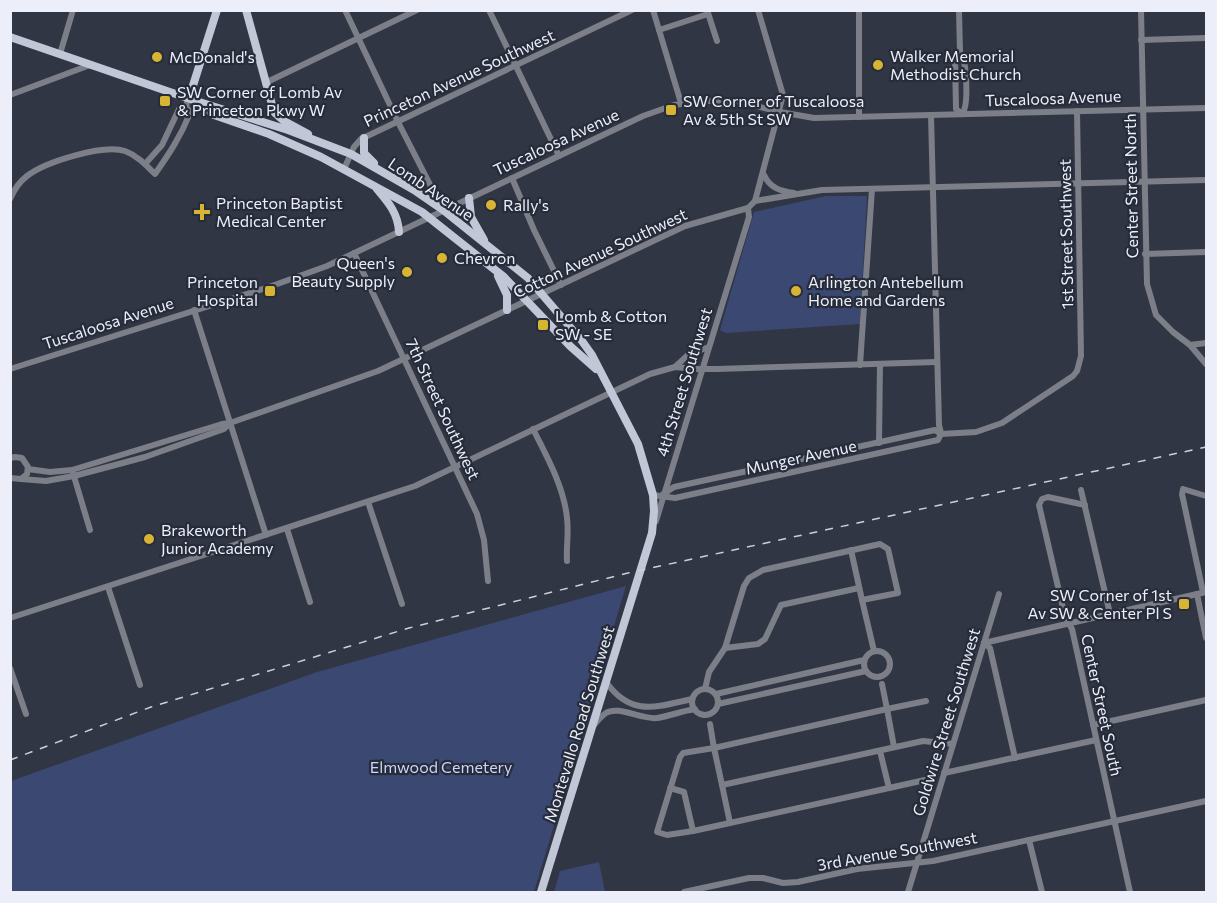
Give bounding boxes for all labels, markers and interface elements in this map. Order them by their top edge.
street label: Princeton Avenue Southwest [360,25,558,130]
place label: Walker Memorial Methodist Church [890,46,1021,83]
place label: McDonald's [169,47,255,66]
marker: McDonald's [150,50,164,64]
marker: Walker Memorial Methodist Church [871,58,885,72]
place label: SW Corner of Lomb Av & Princeton Pkwy W [177,82,342,119]
street label: Tuscaloosa Avenue [984,86,1122,109]
place label: SW Corner of Tuscaloosa Av & 5th St SW [683,91,864,128]
marker: SW Corner of Lomb Av & Princeton Pkwy W [158,94,172,108]
marker: SW Corner of Tuscaloosa Av & 5th St SW [664,103,678,117]
street label: Tuscaloosa Avenue [490,104,622,179]
street label: Center Street North [1120,113,1141,259]
street label: Lomb Avenue [385,153,477,224]
street label: 1st Street Southwest [1055,158,1076,309]
place label: Princeton Baptist Medical Center [216,193,343,230]
place label: Rally's [503,195,549,214]
marker: Rally's [484,198,498,212]
marker: Princeton Baptist Medical Center [193,203,211,221]
street label: Cotton Avenue Southwest [510,204,690,301]
place label: Chevron [454,248,515,267]
marker: Chevron [435,251,449,265]
place label: Queen's Beauty Supply [291,253,395,290]
marker: Queen's Beauty Supply [400,265,414,279]
place label: Princeton Hospital [187,272,258,309]
place label: Arlington Antebellum Home and Gardens [808,272,964,309]
marker: Princeton Hospital [263,284,277,298]
marker: Arlington Antebellum Home and Gardens [789,284,803,298]
street label: Tuscaloosa Avenue [40,292,176,353]
street label: 4th Street Southwest [652,305,715,459]
place label: Lomb & Cotton SW - SE [555,306,667,343]
marker: Lomb & Cotton SW - SE [536,318,550,332]
street label: 7th Street Southwest [402,335,485,483]
street label: Munger Avenue [744,435,858,478]
place label: Brakeworth Junior Academy [161,520,274,557]
marker: Brakeworth Junior Academy [142,532,156,546]
place label: SW Corner of 1st Av SW & Center Pl S [1028,585,1172,622]
marker: SW Corner of 1st Av SW & Center Pl S [1177,597,1191,611]
street label: Montevallo Road Southwest [540,623,618,824]
street label: Goldwire Street Southwest [908,625,983,818]
street label: Center Street South [1078,632,1127,778]
park label: Elmwood Cemetery [370,757,512,776]
street label: 3rd Avenue Southwest [815,827,979,874]

